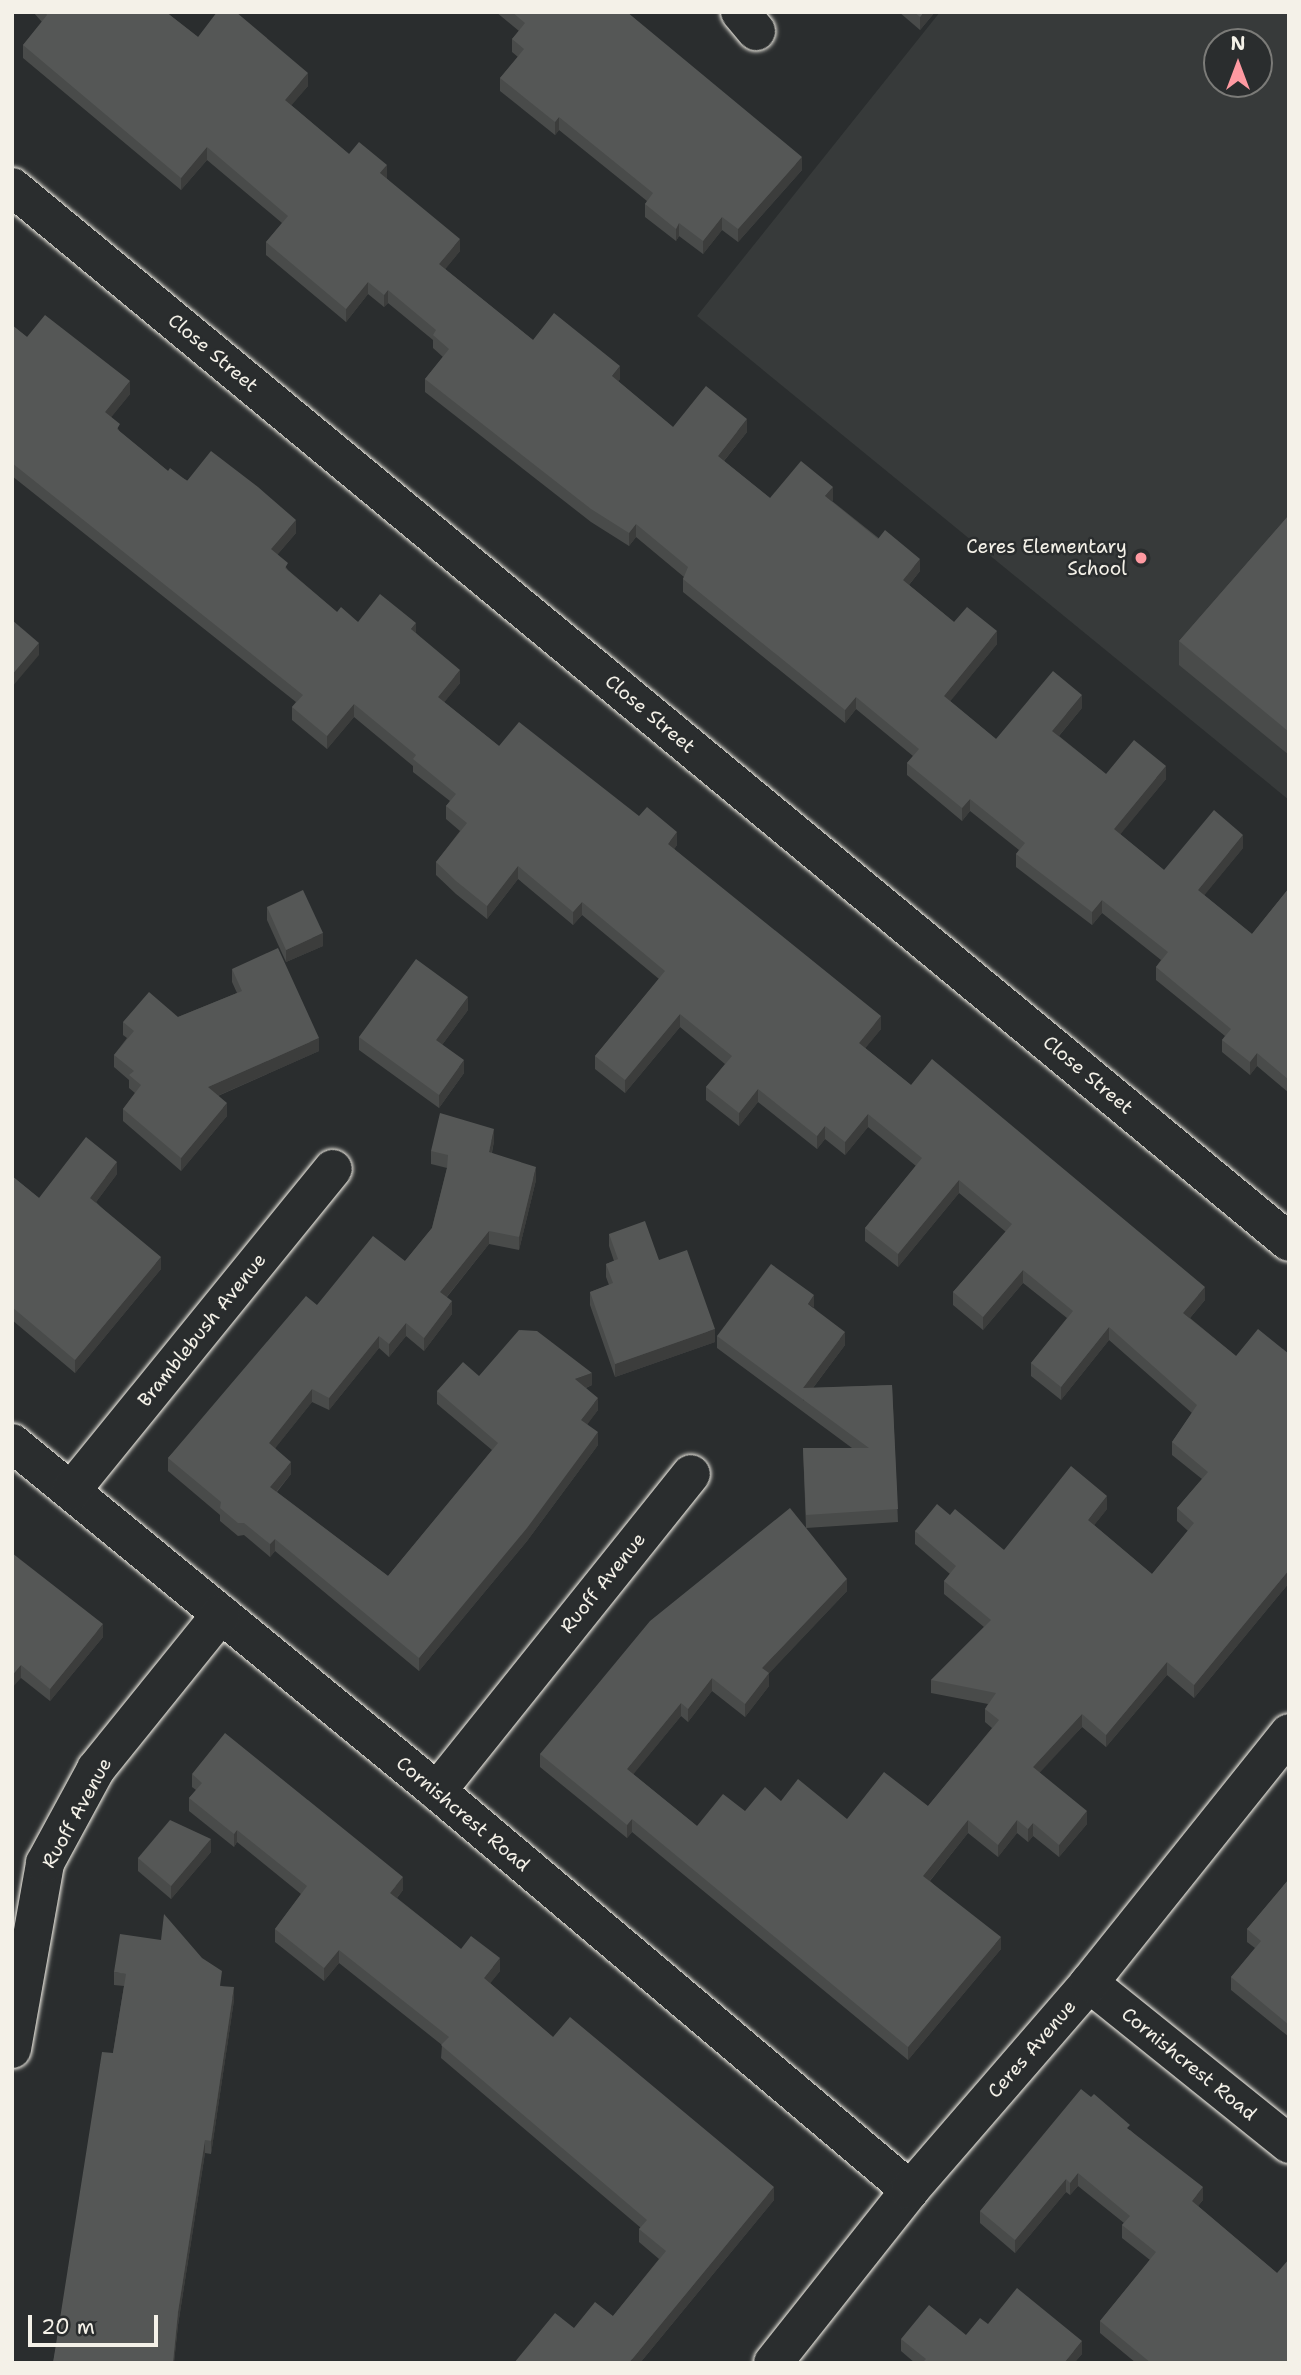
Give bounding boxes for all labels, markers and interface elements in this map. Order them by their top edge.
north arrow [1203,28,1273,98]
text: N [1230,31,1246,56]
street label: Close Street [163,309,263,397]
place label: Ceres Elementary School [966,536,1127,580]
marker: Ceres Elementary School [1133,550,1149,566]
street label: Close Street [600,670,700,758]
street label: Close Street [1038,1031,1138,1119]
street label: Bramblebush Avenue [133,1249,271,1411]
street label: Ruoff Avenue [556,1528,650,1638]
street label: Cornishcrest Road [392,1752,534,1876]
street label: Ruoff Avenue [37,1754,117,1872]
street label: Ceres Avenue [983,1995,1081,2103]
street label: Cornishcrest Road [1117,2003,1261,2125]
scale bar [32,2302,161,2346]
text: 20 m [41,2313,95,2341]

